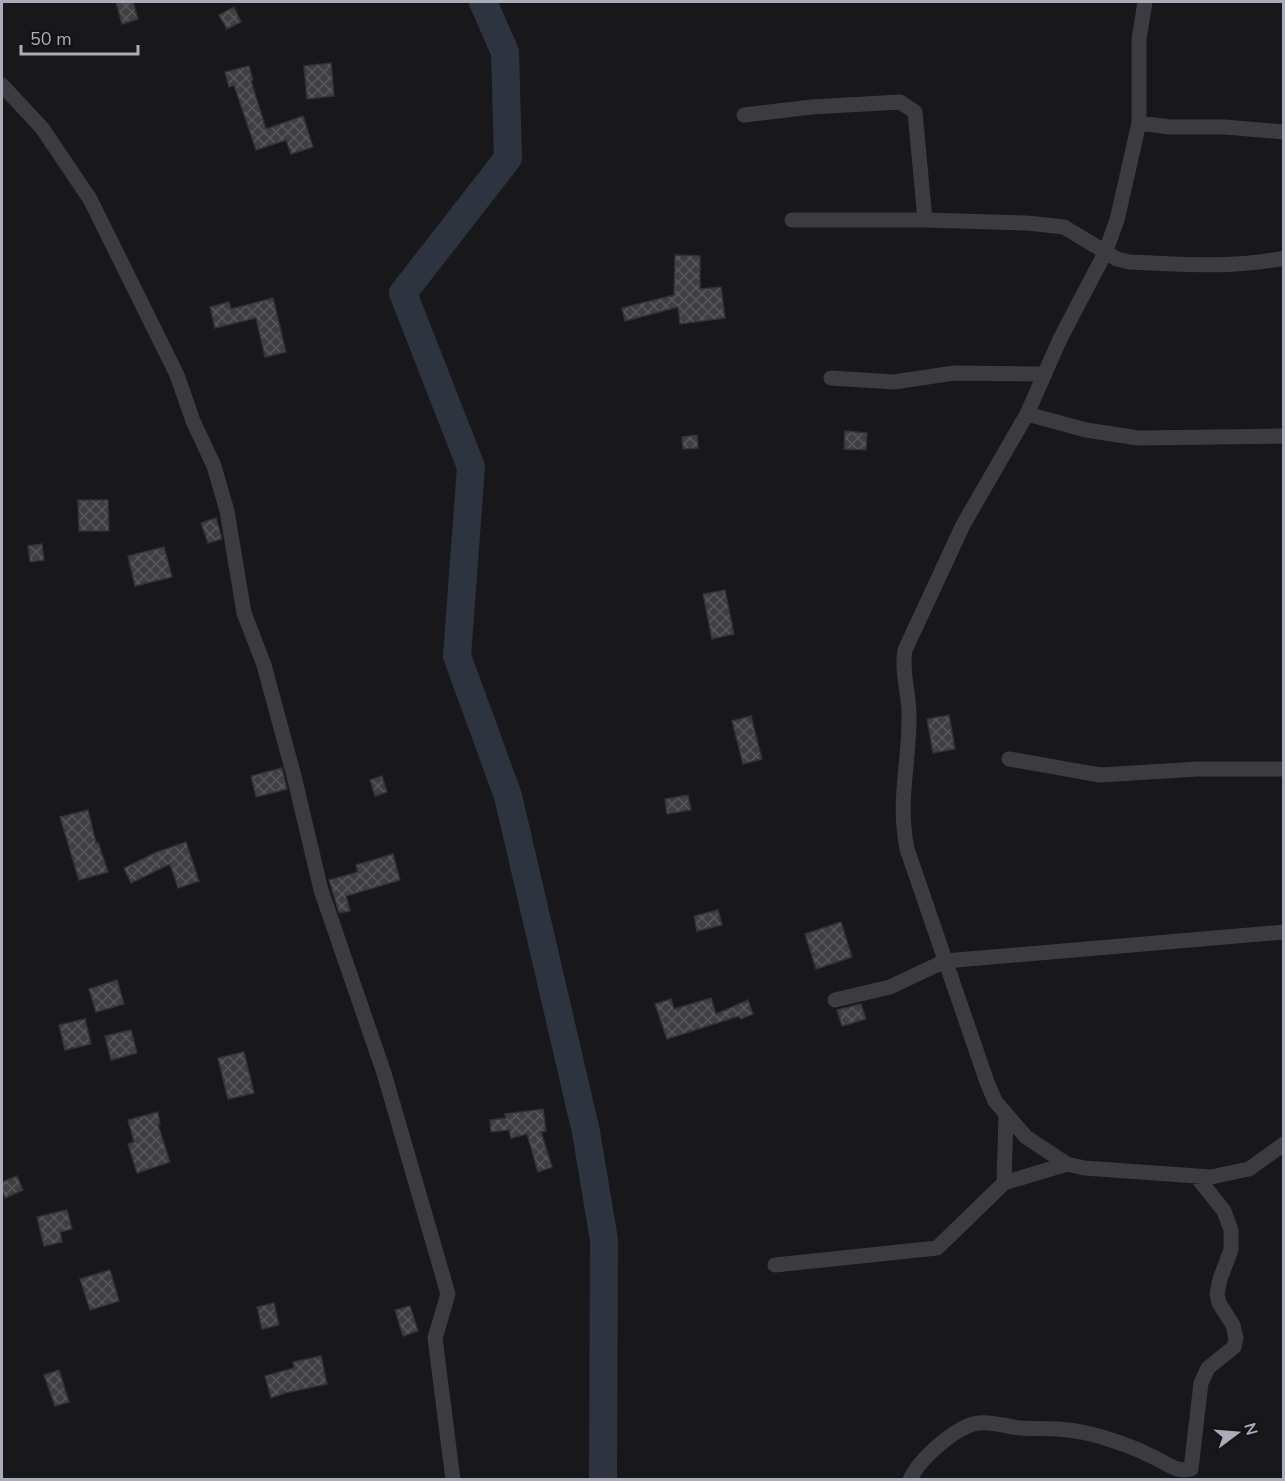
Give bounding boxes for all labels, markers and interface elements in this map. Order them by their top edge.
scale bar [21,18,138,56]
text: 50 m [30,27,72,51]
north arrow [1207,1403,1267,1463]
text: N [1238,1420,1263,1438]

